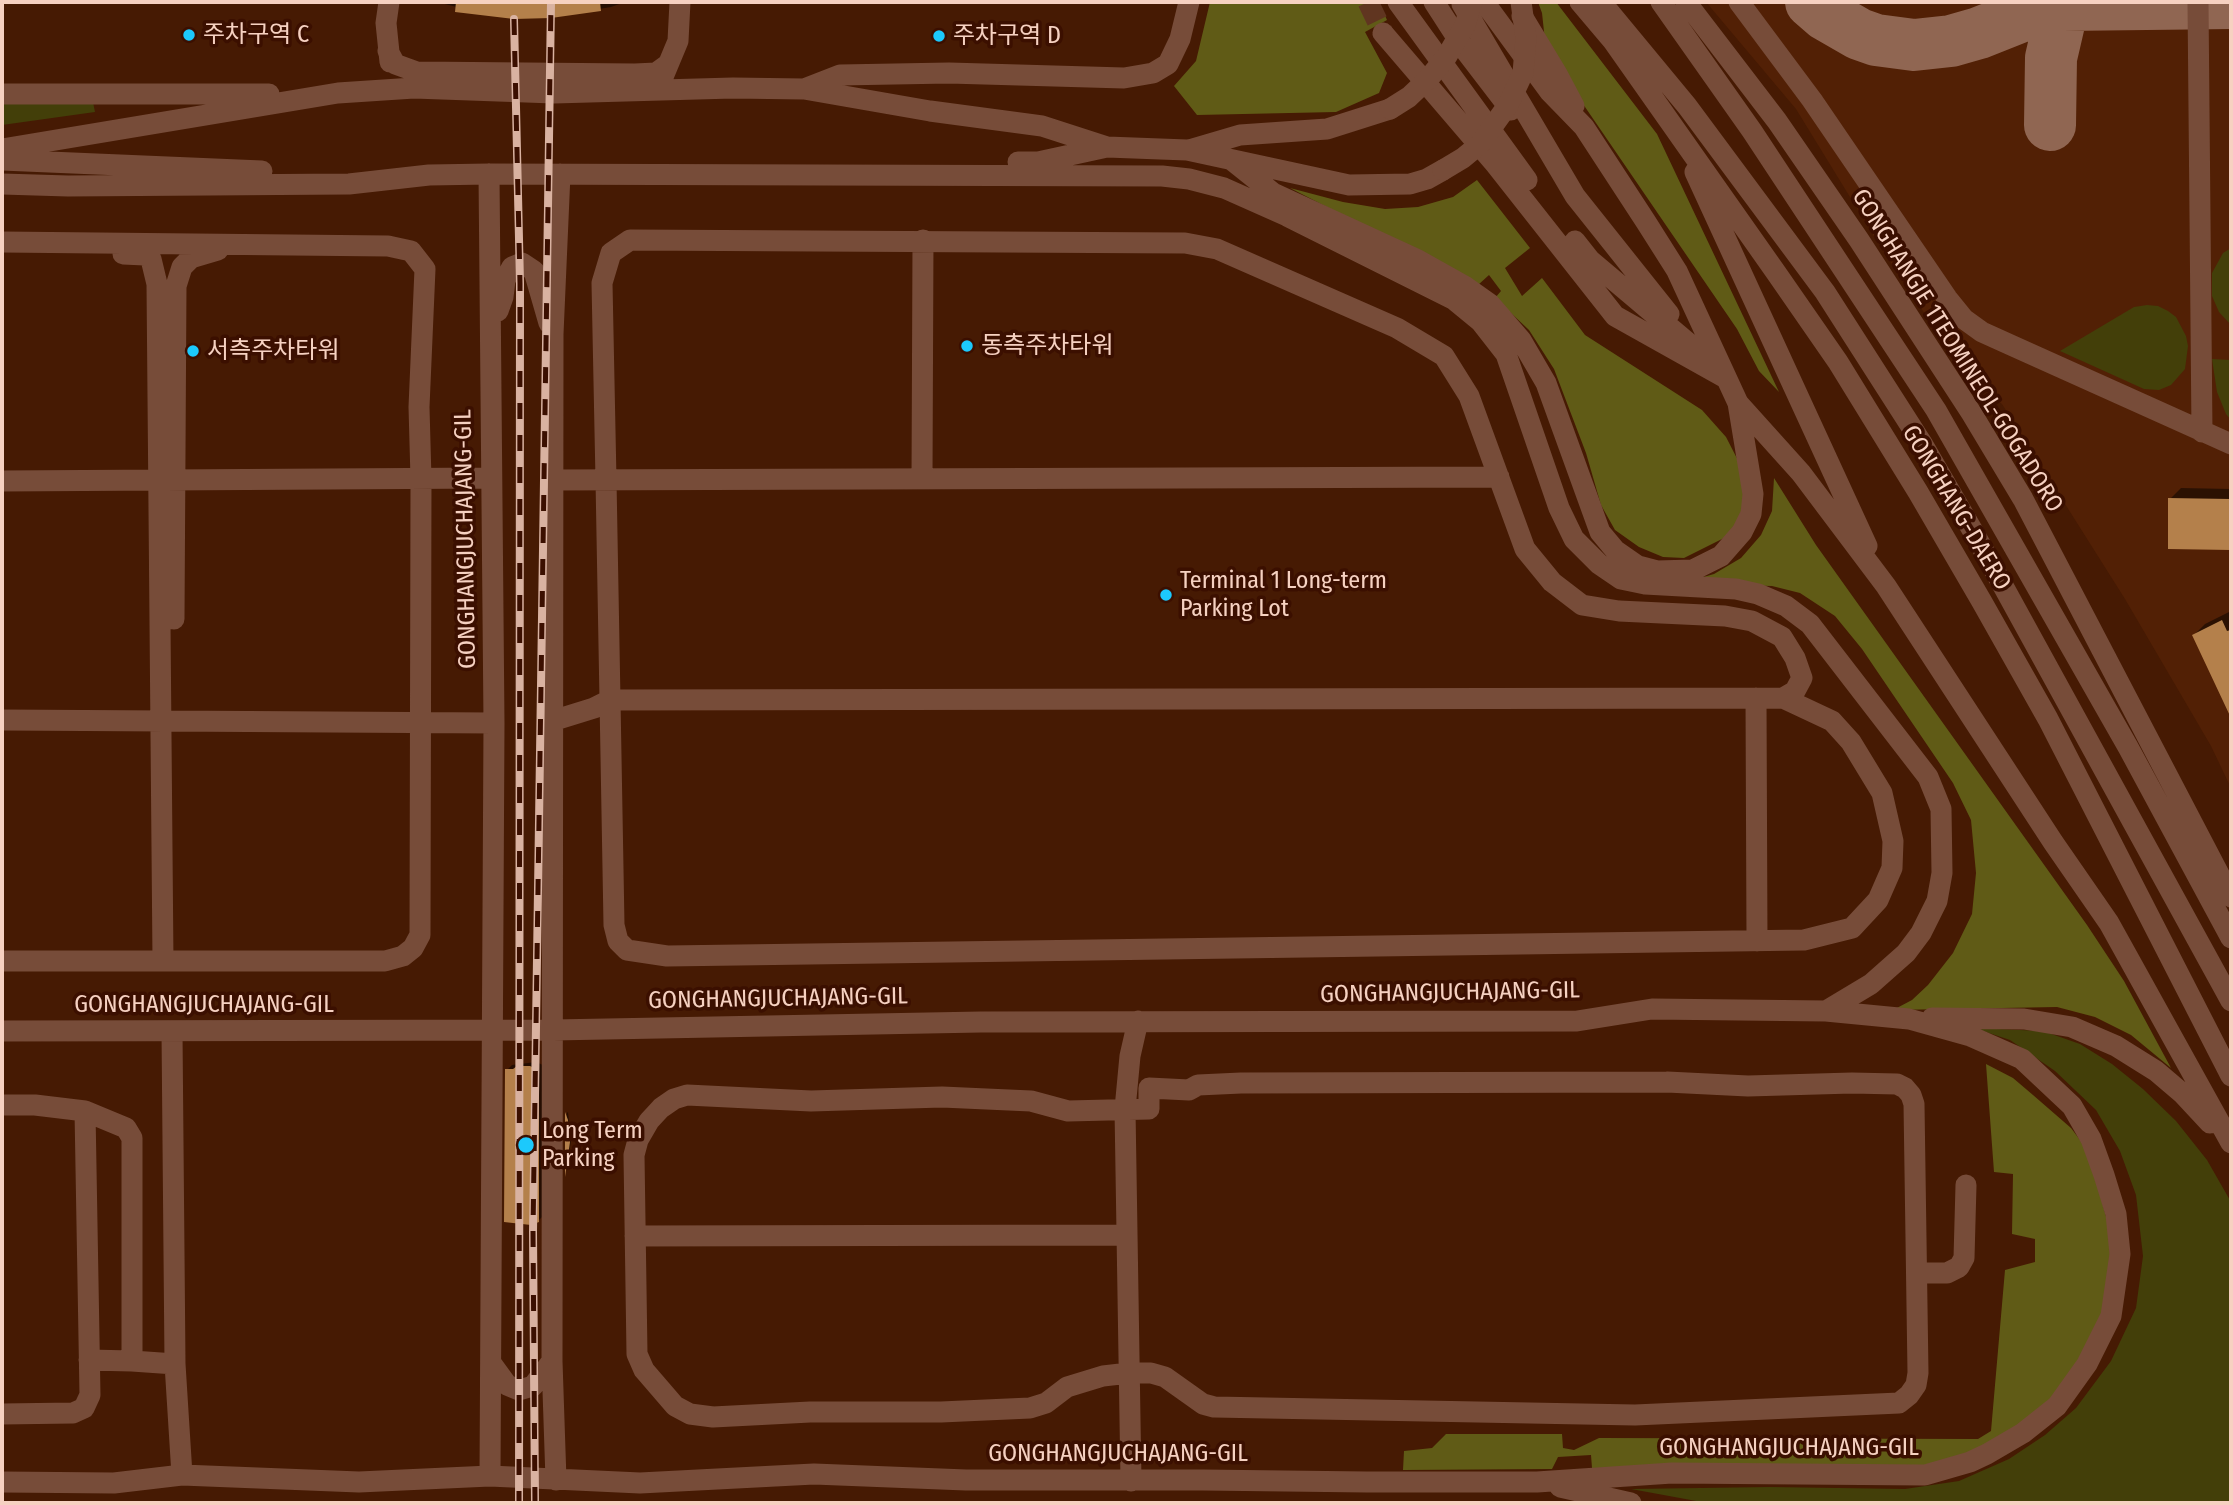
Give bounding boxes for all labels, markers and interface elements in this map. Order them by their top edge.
place label: 주차구역 C [203,21,309,49]
place label: 주차구역 D [953,22,1061,50]
marker: 주차구역 C [181,27,197,43]
marker: 주차구역 D [931,28,947,44]
street label: GONGHANGJE 1TEOMINEOL-GOGADORO [1845,184,2069,518]
place label: 동측주차타워 [981,332,1113,360]
place label: 서측주차타워 [207,337,339,365]
marker: 동측주차타워 [959,338,975,354]
marker: 서측주차타워 [185,343,201,359]
street label: GONGHANGJUCHAJANG-GIL [449,409,483,669]
street label: GONGHANG-DAERO [1895,420,2017,596]
place label: Terminal 1 Long-term Parking Lot [1180,567,1387,623]
marker: Terminal 1 Long-term Parking Lot [1158,587,1174,603]
street label: GONGHANGJUCHAJANG-GIL [1320,976,1580,1010]
street label: GONGHANGJUCHAJANG-GIL [648,982,908,1016]
street label: GONGHANGJUCHAJANG-GIL [74,991,334,1019]
place label: Long Term Parking [542,1117,643,1173]
marker: Long Term Parking [516,1135,536,1155]
street label: GONGHANGJUCHAJANG-GIL [1659,1434,1919,1462]
street label: GONGHANGJUCHAJANG-GIL [988,1440,1248,1468]

